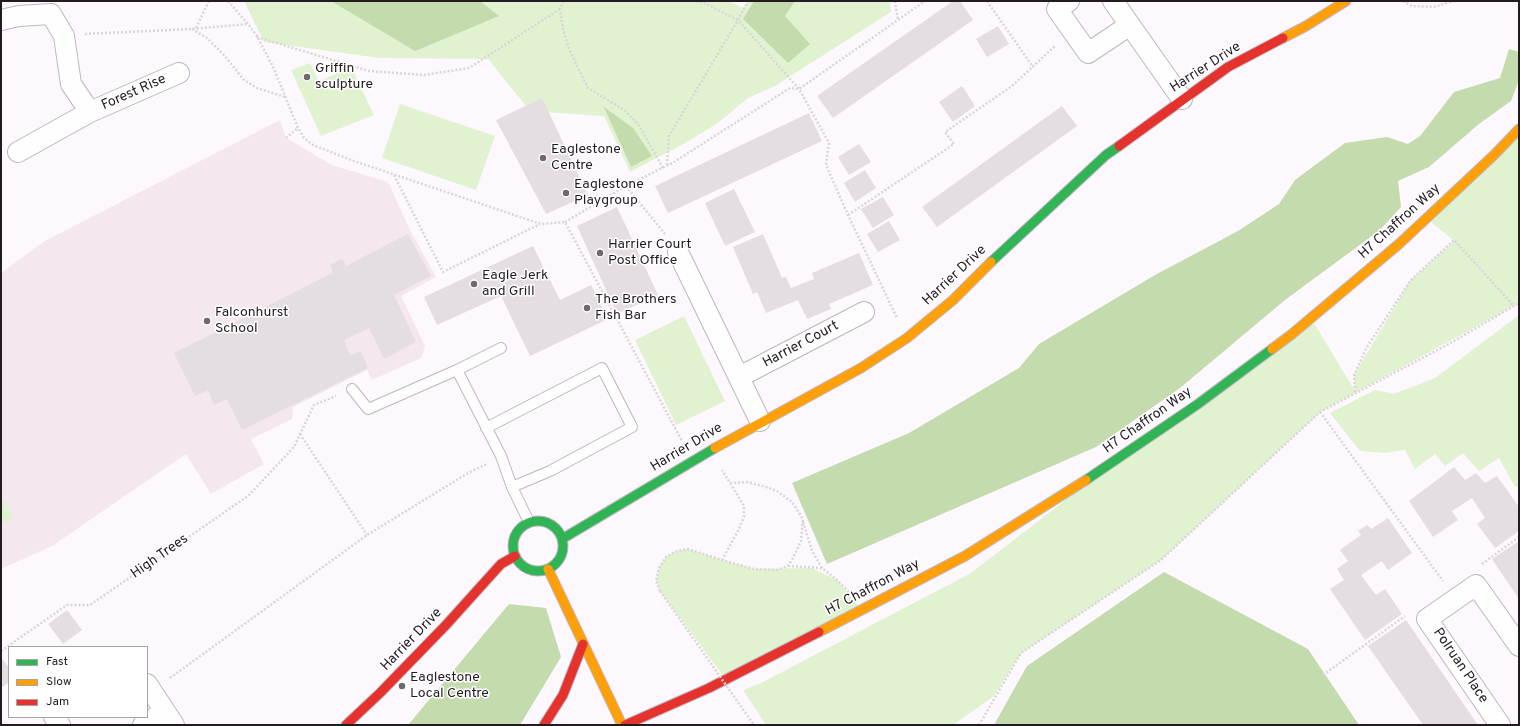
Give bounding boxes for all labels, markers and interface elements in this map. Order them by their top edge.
street label: Harrier Drive [1168,39,1244,97]
place label: Griffin sculpture [315,61,373,94]
street label: Forest Rise [99,71,169,115]
marker: Griffin sculpture [302,72,312,82]
place label: Eaglestone Centre [551,142,621,174]
marker: Eaglestone Centre [538,153,548,163]
place label: Eaglestone Playgroup [574,177,644,210]
street label: H7 Chaffron Way [1356,181,1444,263]
marker: Eaglestone Playgroup [561,188,571,198]
place label: Harrier Court Post Office [608,237,692,270]
street label: Harrier Drive [920,242,990,310]
marker: Harrier Court Post Office [595,248,605,258]
place label: Eagle Jerk and Grill [482,268,548,300]
marker: Eagle Jerk and Grill [469,279,479,289]
place label: The Brothers Fish Bar [595,292,677,324]
marker: The Brothers Fish Bar [582,303,592,313]
place label: Falconhurst School [215,305,288,338]
marker: Falconhurst School [202,316,212,326]
street label: Harrier Court [760,318,842,372]
street label: H7 Chaffron Way [1100,384,1196,458]
street label: Harrier Drive [648,420,726,476]
street label: High Trees [128,531,192,583]
street label: H7 Chaffron Way [823,556,923,620]
street label: Harrier Drive [378,605,446,675]
street label: Polruan Place [1429,625,1491,707]
legend [8,646,148,718]
text: Fast [46,654,68,670]
place label: Eaglestone Local Centre [410,670,489,702]
text: Slow [46,674,72,690]
marker: Eaglestone Local Centre [397,681,407,691]
text: Jam [46,694,69,710]

